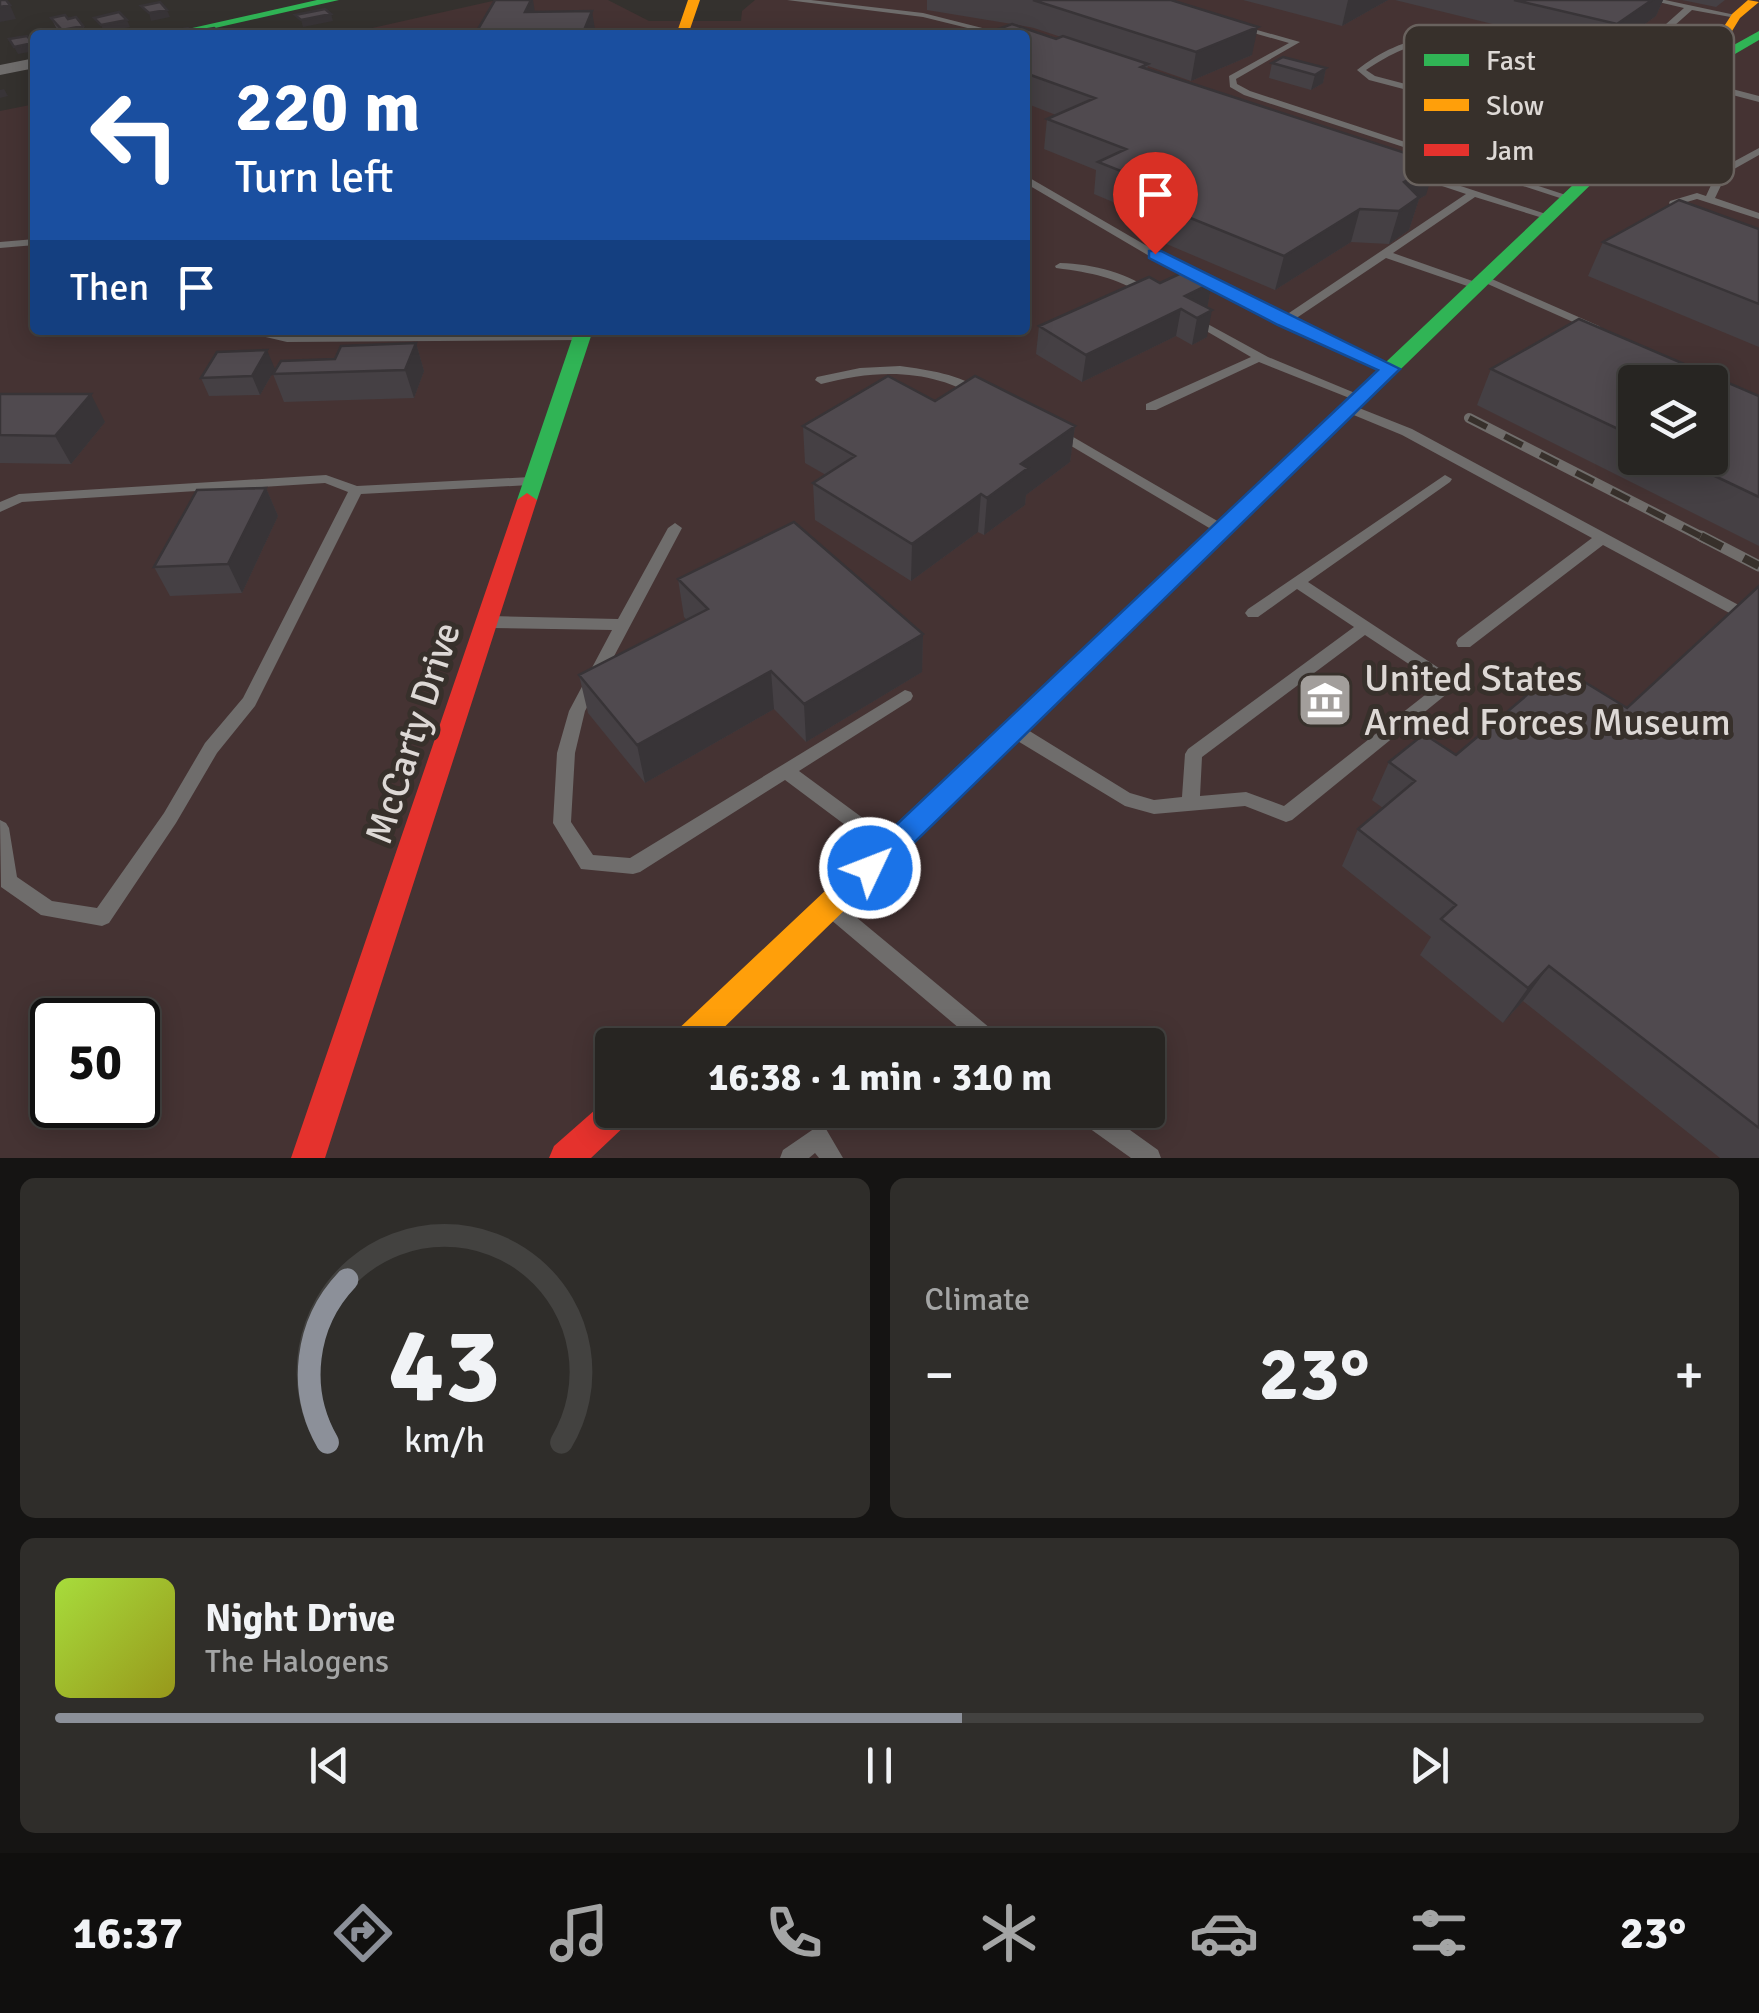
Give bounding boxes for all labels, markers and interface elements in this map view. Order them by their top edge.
legend [1404,25,1734,185]
text: Fast [1486,44,1536,78]
text: 220 m [235,64,420,150]
icon: left [70,70,200,200]
text: Slow [1486,89,1544,123]
text: Jam [1486,134,1534,168]
text: Turn left [235,150,394,205]
pin [1113,152,1198,255]
icon: arrive [1128,167,1183,222]
icon: arrive [169,260,224,315]
text: Then [70,264,149,311]
map controls [1618,365,1728,475]
button: layers [1618,365,1728,475]
street label: McCarty Drive [355,616,471,850]
place label: United States Armed Forces Museum [1364,655,1731,746]
museum icon: United States Armed Forces Museum [1295,670,1355,730]
position arrow [818,816,922,920]
speed limit sign: 50 [30,998,160,1128]
text: 16:38 · 1 min · 310 m [708,1054,1052,1101]
text: Climate [925,1280,1030,1319]
text: 43 [389,1302,501,1430]
text: 23° [1259,1328,1370,1421]
text: − [925,1341,954,1409]
text: + [1674,1341,1704,1409]
text: km/h [404,1418,485,1462]
text: Night Drive [205,1595,395,1642]
text: The Halogens [205,1642,389,1681]
icon: previous [302,1738,357,1793]
icon: pause [852,1738,907,1793]
icon: next [1402,1738,1457,1793]
icon: directions [328,1898,398,1968]
icon: music [544,1898,614,1968]
icon: phone [759,1898,829,1968]
icon: climate [974,1898,1044,1968]
icon: car [1189,1898,1259,1968]
icon: filters [1404,1898,1474,1968]
text: 16:37 [73,1906,183,1961]
text: 23° [1620,1906,1686,1961]

